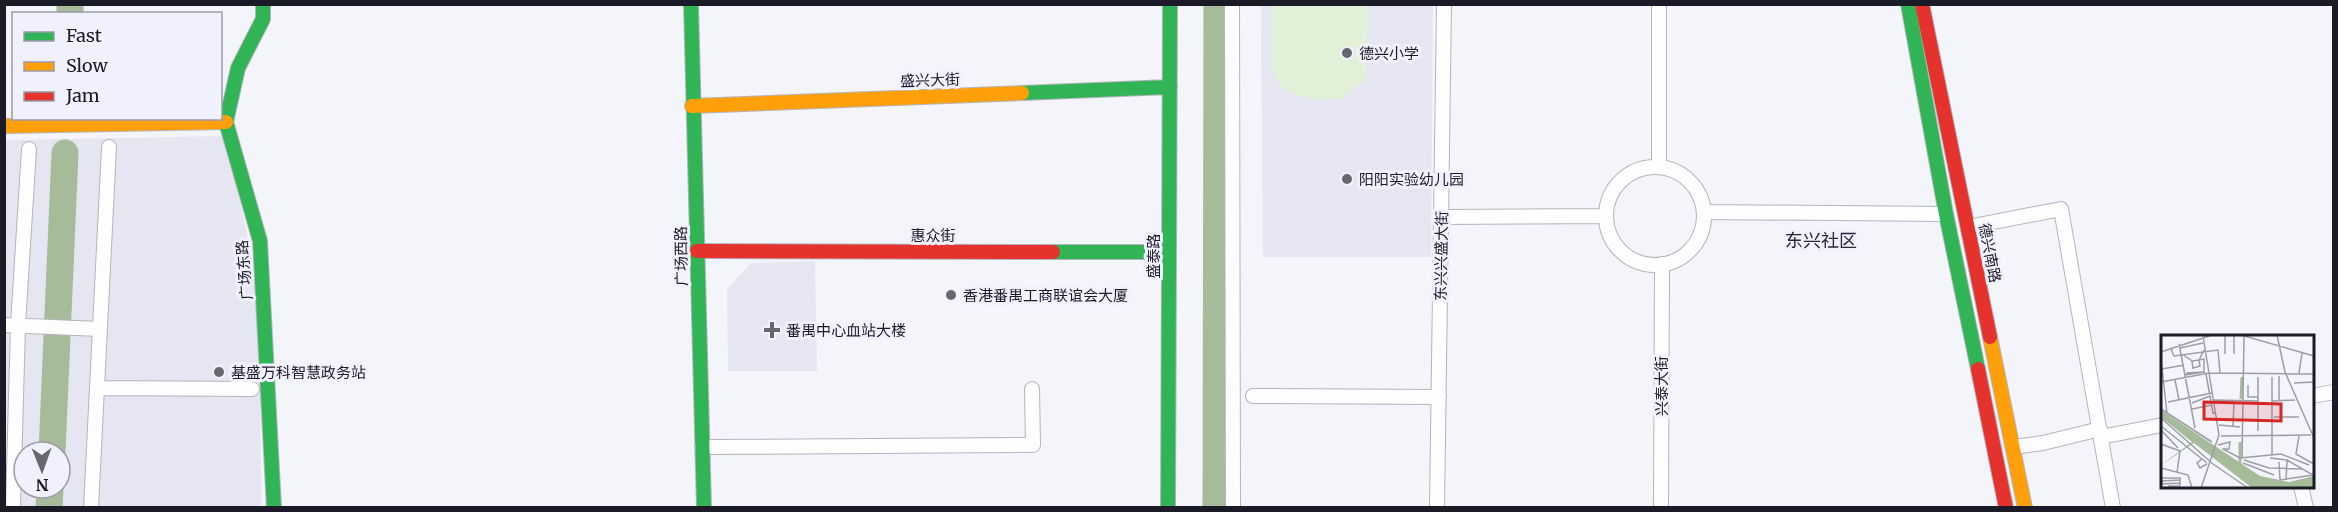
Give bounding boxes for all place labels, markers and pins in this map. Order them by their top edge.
place label: 德兴小学 [1359,44,1419,63]
marker: 德兴小学 [1340,46,1354,60]
place label: 阳阳实验幼儿园 [1359,170,1464,189]
marker: 阳阳实验幼儿园 [1340,172,1354,186]
place label: 香港番禺工商联谊会大厦 [963,286,1128,305]
marker: 香港番禺工商联谊会大厦 [944,288,958,302]
marker: 番禺中心血站大楼 [763,321,781,339]
place label: 番禺中心血站大楼 [786,321,906,340]
place label: 基盛万科智慧政务站 [231,363,366,382]
marker: 基盛万科智慧政务站 [212,365,226,379]

